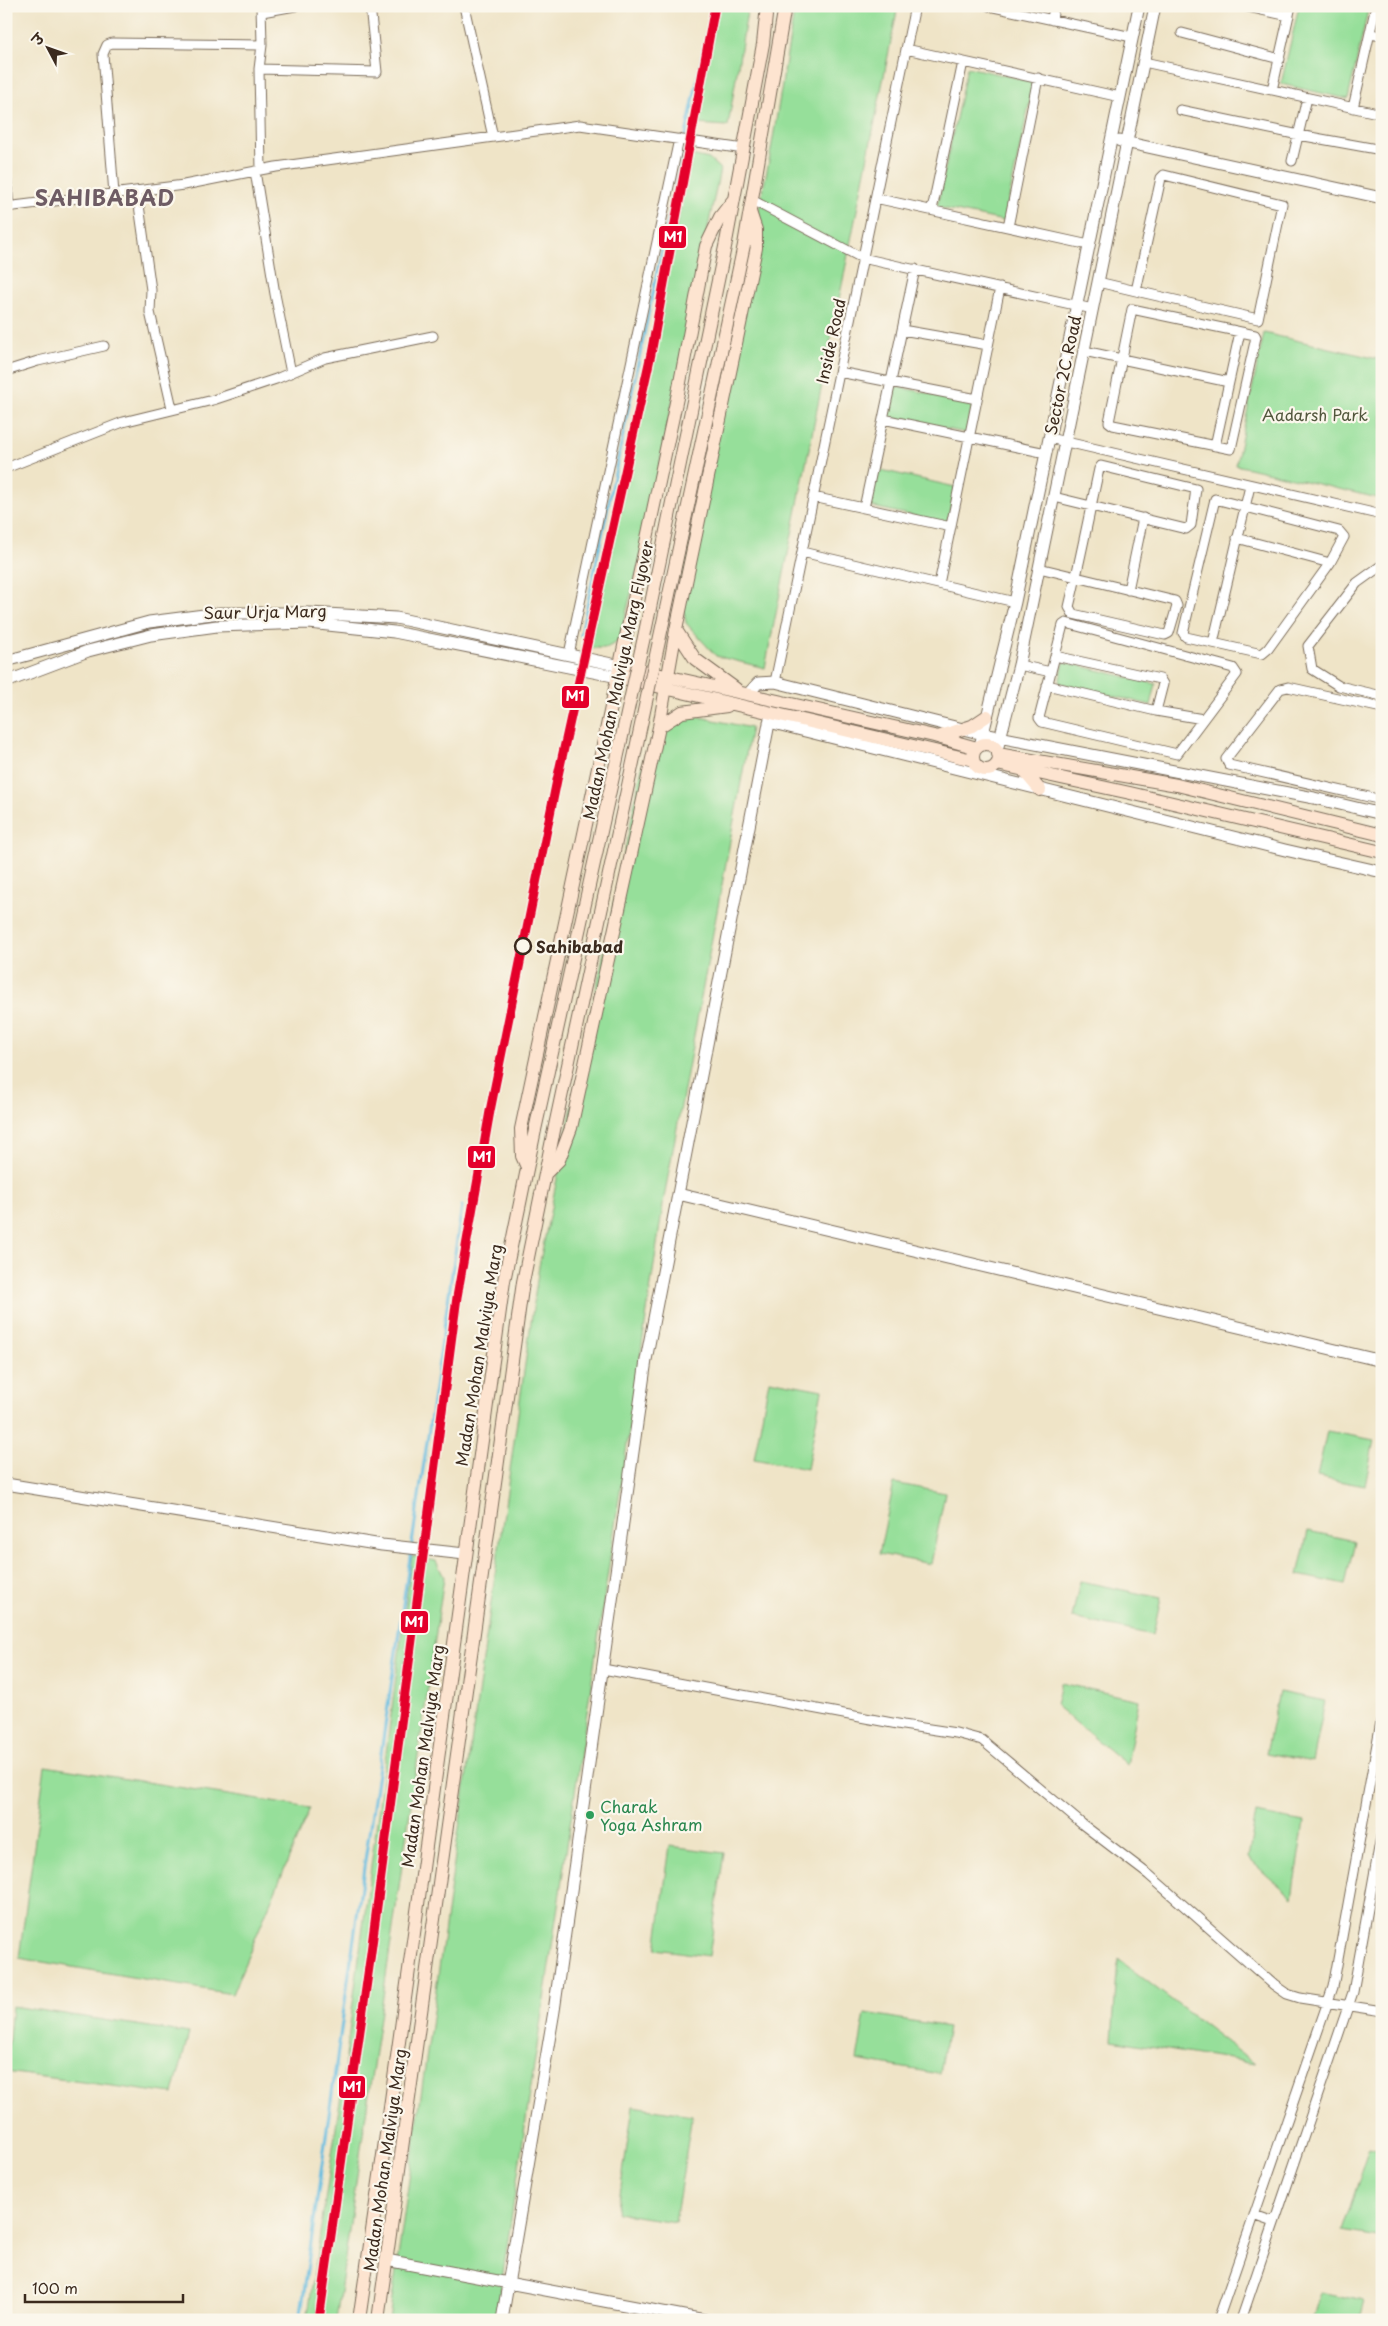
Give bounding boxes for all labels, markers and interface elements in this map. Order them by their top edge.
north arrow [22,22,72,72]
text: उ [26,27,50,51]
district label: SAHIBABAD [35,181,175,213]
line badge: M1 [658,225,687,249]
text: M1 [663,226,683,247]
street label: Inside Road [809,296,851,386]
street label: Sector 2C Road [1038,313,1086,437]
park label: Aadarsh Park [1262,402,1368,426]
street label: Madan Mohan Malviya Marg Flyover [576,538,658,822]
street label: Saur Urja Marg [203,598,327,624]
line badge: M1 [561,685,590,709]
text: M1 [565,685,585,706]
place label: Sahibabad [536,934,623,958]
marker: Sahibabad [514,937,532,955]
line badge: M1 [467,1145,496,1169]
text: M1 [472,1146,492,1167]
street label: Madan Mohan Malviya Marg [449,1242,507,1468]
line badge: M1 [400,1610,429,1634]
text: M1 [404,1611,424,1632]
street label: Madan Mohan Malviya Marg [394,1643,450,1869]
place label: Charak Yoga Ashram [600,1794,702,1836]
marker: Charak Yoga Ashram [584,1809,596,1821]
street label: Madan Mohan Malviya Marg [356,2047,412,2273]
line badge: M1 [338,2075,366,2099]
text: M1 [342,2076,362,2097]
scale bar [25,2271,182,2303]
text: 100 m [32,2276,78,2299]

